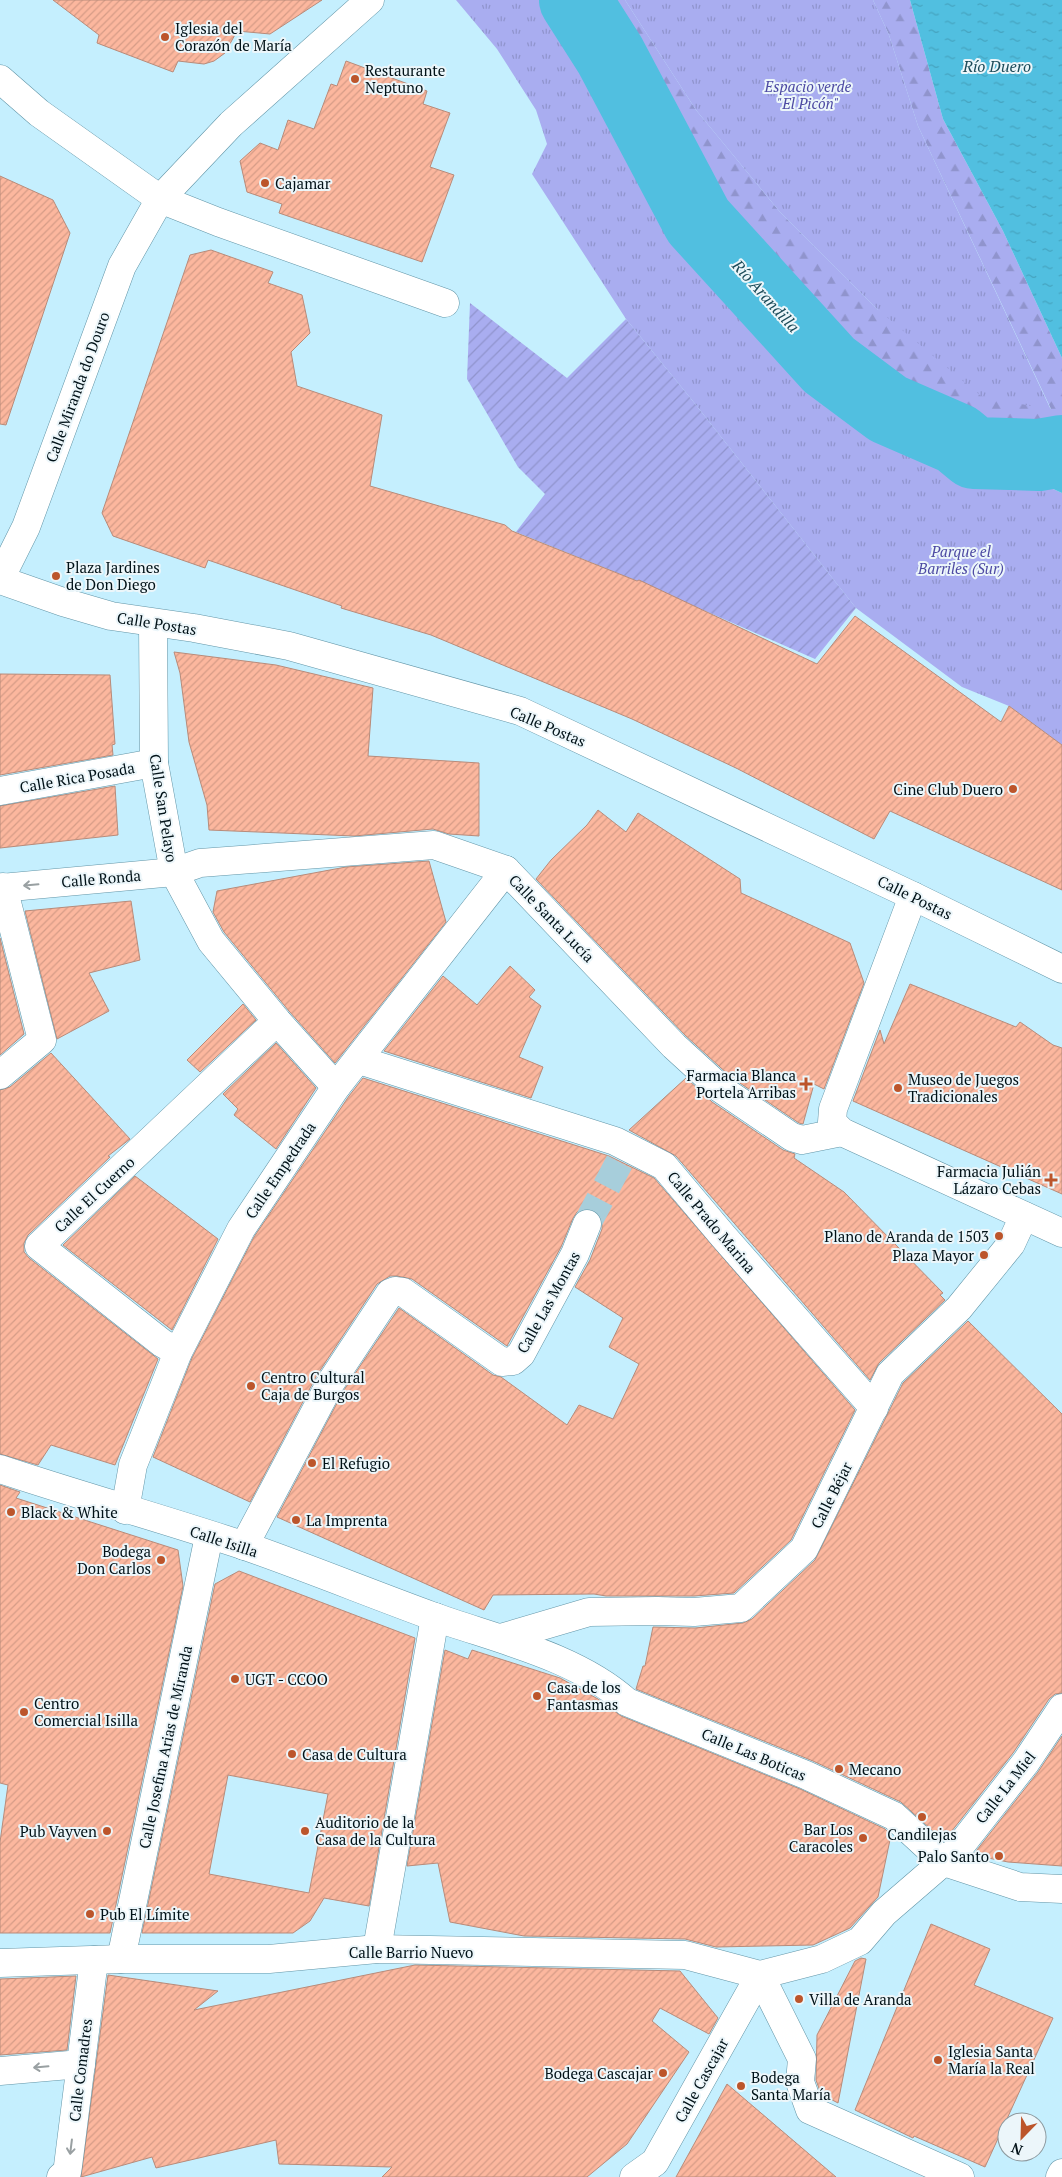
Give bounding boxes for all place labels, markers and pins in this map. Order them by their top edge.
place label: Iglesia del Corazón de María [175,18,292,55]
marker: Iglesia del Corazón de María [159,31,171,43]
place label: Restaurante Neptuno [365,60,445,97]
marker: Restaurante Neptuno [349,73,361,85]
place label: Cajamar [275,173,331,193]
marker: Cajamar [259,177,271,189]
place label: Plaza Jardines de Don Diego [66,557,160,594]
marker: Plaza Jardines de Don Diego [50,570,62,582]
place label: Cine Club Duero [893,779,1003,799]
marker: Cine Club Duero [1007,783,1019,795]
place label: Farmacia Blanca Portela Arribas [686,1065,796,1102]
place label: Museo de Juegos Tradicionales [908,1069,1019,1106]
marker: Farmacia Blanca Portela Arribas [800,1078,812,1090]
marker: Museo de Juegos Tradicionales [892,1082,904,1094]
place label: Farmacia Julián Lázaro Cebas [937,1161,1041,1198]
marker: Farmacia Julián Lázaro Cebas [1045,1174,1057,1186]
place label: Plano de Aranda de 1503 [824,1226,989,1246]
marker: Plano de Aranda de 1503 [993,1230,1005,1242]
place label: Plaza Mayor [892,1245,974,1265]
marker: Plaza Mayor [978,1249,990,1261]
place label: Centro Cultural Caja de Burgos [261,1367,365,1404]
marker: Centro Cultural Caja de Burgos [245,1380,257,1392]
place label: El Refugio [322,1453,390,1473]
marker: El Refugio [306,1457,318,1469]
place label: Black & White [21,1502,118,1522]
marker: Black & White [5,1506,17,1518]
place label: La Imprenta [306,1510,388,1530]
marker: La Imprenta [290,1514,302,1526]
place label: Bodega Don Carlos [77,1541,151,1578]
marker: Bodega Don Carlos [155,1554,167,1566]
place label: UGT - CCOO [245,1669,328,1689]
marker: UGT - CCOO [229,1673,241,1685]
place label: Casa de los Fantasmas [547,1677,621,1714]
marker: Casa de los Fantasmas [531,1690,543,1702]
place label: Centro Comercial Isilla [34,1693,138,1730]
marker: Centro Comercial Isilla [18,1706,30,1718]
place label: Casa de Cultura [302,1744,407,1764]
marker: Casa de Cultura [286,1748,298,1760]
place label: Mecano [849,1759,901,1779]
marker: Mecano [833,1763,845,1775]
marker: Candilejas [916,1811,928,1823]
place label: Auditorio de la Casa de la Cultura [315,1812,436,1849]
place label: Bar Los Caracoles [789,1819,853,1856]
place label: Pub Vayven [20,1821,97,1841]
place label: Candilejas [887,1824,957,1844]
marker: Pub Vayven [101,1825,113,1837]
marker: Auditorio de la Casa de la Cultura [299,1825,311,1837]
marker: Bar Los Caracoles [857,1832,869,1844]
place label: Palo Santo [918,1846,989,1866]
marker: Palo Santo [993,1850,1005,1862]
place label: Pub El Límite [100,1904,190,1924]
marker: Pub El Límite [84,1908,96,1920]
place label: Villa de Aranda [809,1989,912,2009]
marker: Villa de Aranda [793,1993,805,2005]
place label: Iglesia Santa María la Real [948,2041,1035,2078]
marker: Iglesia Santa María la Real [932,2054,944,2066]
place label: Bodega Cascajar [545,2063,653,2083]
marker: Bodega Cascajar [657,2067,669,2079]
place label: Bodega Santa María [751,2067,831,2104]
marker: Bodega Santa María [735,2080,747,2092]

